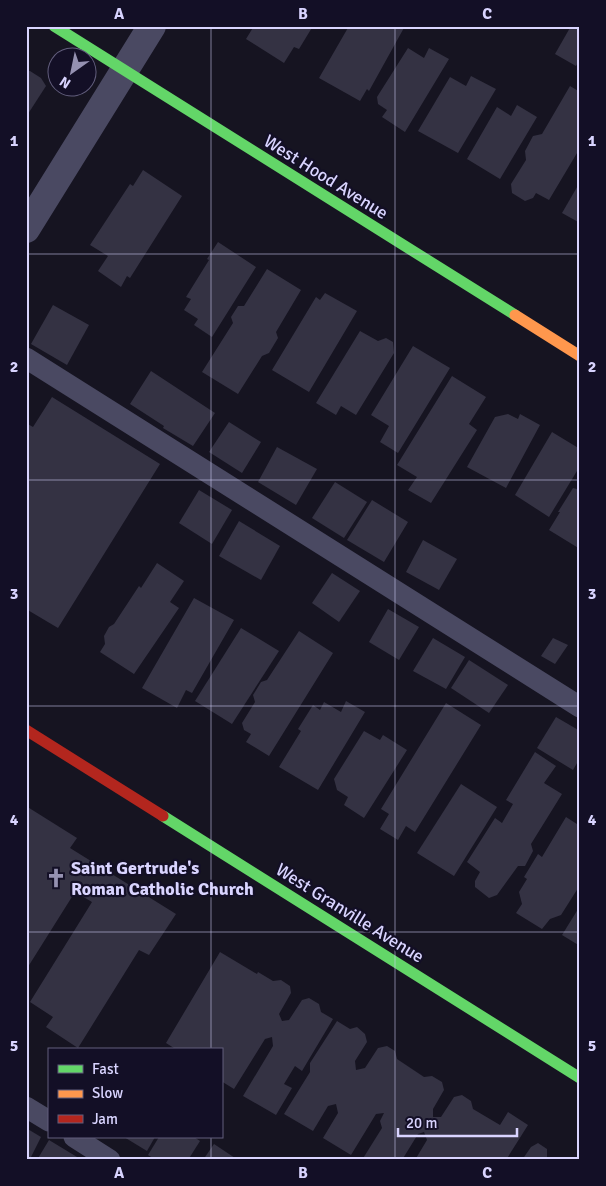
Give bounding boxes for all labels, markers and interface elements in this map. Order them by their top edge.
text: A [114,4,125,24]
text: B [298,4,308,24]
text: C [482,4,492,24]
north arrow [48,48,98,98]
text: N [56,73,74,92]
street label: West Hood Avenue [260,130,392,224]
text: 1 [10,131,19,151]
text: 1 [588,131,597,151]
text: 2 [10,357,18,377]
text: 2 [588,357,596,377]
text: 3 [10,584,18,604]
text: 3 [588,584,596,604]
text: 4 [10,810,19,830]
text: 4 [588,810,597,830]
place label: Saint Gertrude's Roman Catholic Church [71,857,254,900]
street label: West Granville Avenue [272,858,428,968]
church icon: Saint Gertrude's Roman Catholic Church [45,867,67,889]
text: 5 [10,1036,18,1056]
text: 5 [588,1036,596,1056]
legend [48,1048,222,1138]
text: Fast [92,1060,119,1078]
text: Slow [92,1084,123,1102]
scale bar [398,1106,517,1138]
text: Jam [92,1110,118,1128]
text: 20 m [406,1114,437,1132]
text: A [114,1163,125,1183]
text: B [298,1163,308,1183]
text: C [482,1163,492,1183]

